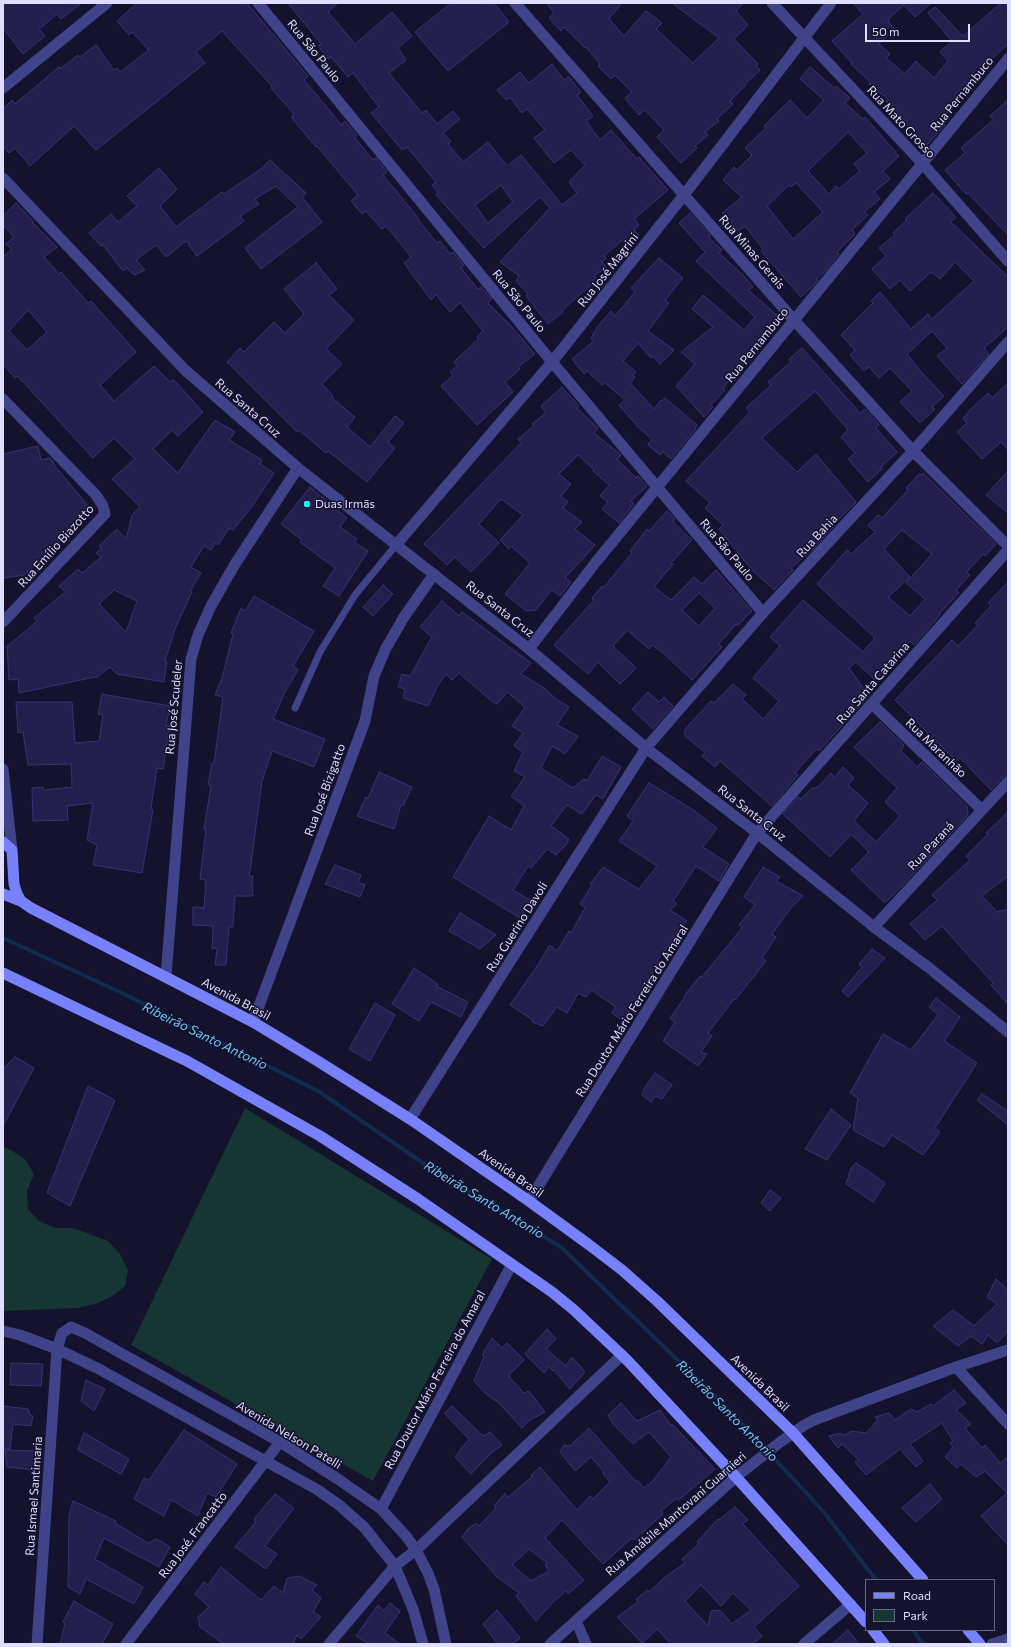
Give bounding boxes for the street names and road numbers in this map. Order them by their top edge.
street label: Rua São Paulo [284,17,344,85]
street label: Rua Pernambuco [927,54,997,134]
street label: Rua Mato Grosso [864,83,938,161]
street label: Rua Minas Gerais [716,212,788,292]
street label: Rua José Magrini [575,230,641,310]
street label: Rua São Paulo [489,267,549,335]
street label: Rua Pernambuco [722,305,792,385]
street label: Rua Santa Cruz [212,375,284,441]
street label: Rua Emílio Biazotto [15,502,97,590]
street label: Rua Bahia [793,512,841,560]
street label: Rua São Paulo [697,516,757,584]
street label: Rua Santa Cruz [463,578,537,640]
street label: Rua Santa Catarina [834,639,912,727]
street label: Rua José Scudeler [163,659,185,755]
street label: Rua Maranhão [903,715,969,781]
street label: Rua José Bizigatto [302,742,348,838]
street label: Rua Santa Cruz [715,782,789,844]
street label: Rua Paraná [905,819,957,873]
street label: Rua Guerino Davoli [483,879,551,975]
street label: Rua Doutor Mário Ferreira do Amaral [573,922,691,1100]
street label: Avenida Brasil [199,975,273,1023]
street label: Avenida Brasil [476,1145,546,1201]
street label: Rua Doutor Mário Ferreira do Amaral [382,1288,488,1472]
street label: Avenida Brasil [728,1351,792,1415]
street label: Avenida Nelson Patelli [234,1398,344,1472]
street label: Rua Ismael Santimaria [23,1436,45,1556]
street label: Rua Amábile Mantovani Guarnieri [603,1449,749,1579]
street label: Rua José. Francatto [156,1489,230,1581]

